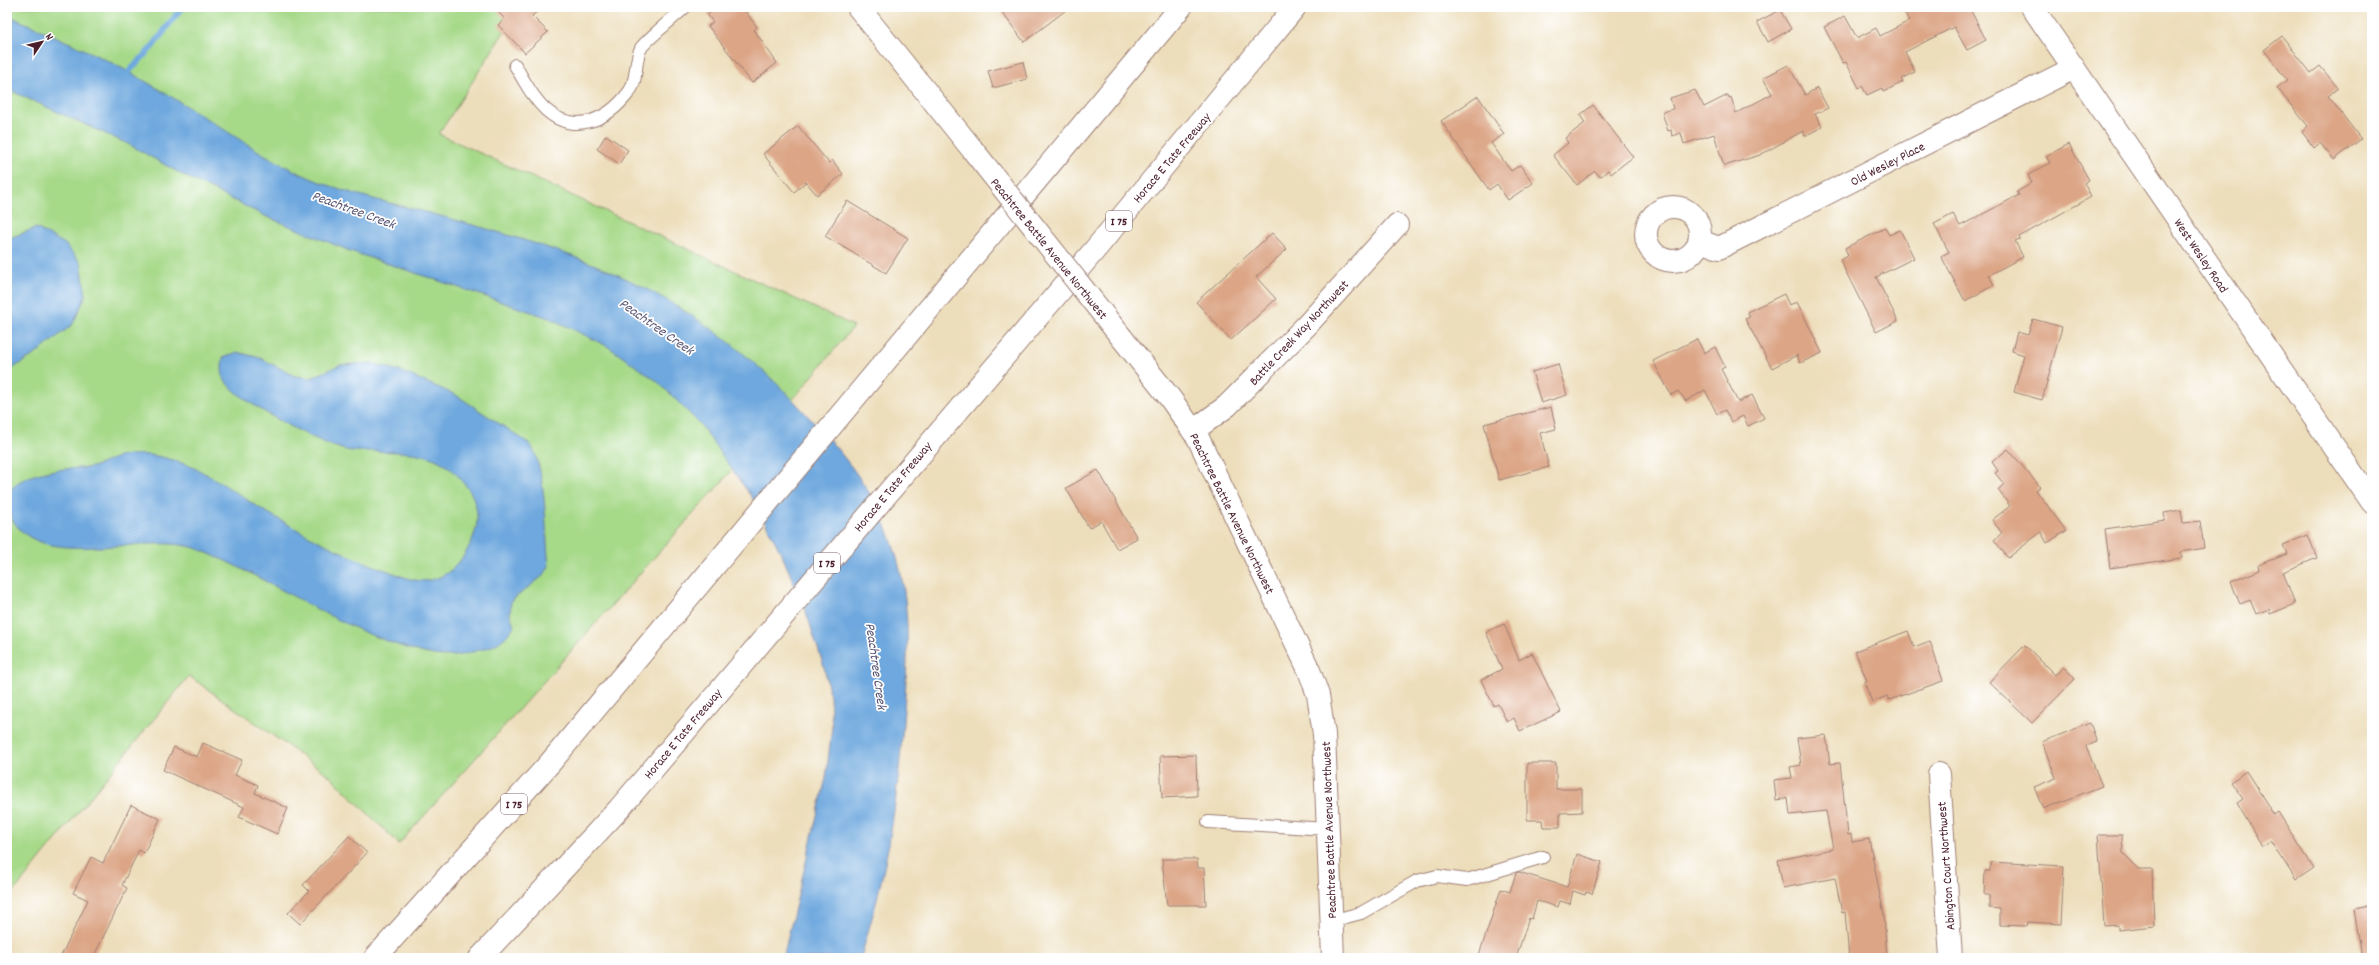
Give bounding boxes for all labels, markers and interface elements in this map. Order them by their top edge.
north arrow [22,22,62,62]
text: N [40,31,57,45]
street label: Horace E Tate Freeway [1129,109,1217,208]
street label: Old Wesley Place [1848,138,1929,192]
street label: Peachtree Battle Avenue Northwest [985,175,1111,325]
water label: Peachtree Creek [309,187,399,236]
road number: I 75 [1106,211,1132,231]
street label: West Wesley Road [2168,215,2232,298]
street label: Battle Creek Way Northwest [1246,276,1354,391]
water label: Peachtree Creek [614,294,698,362]
street label: Peachtree Battle Avenue Northwest [1183,430,1278,598]
street label: Horace E Tate Freeway [850,438,938,537]
road number: I 75 [814,553,840,573]
water label: Peachtree Creek [859,622,891,712]
street label: Horace E Tate Freeway [640,685,728,784]
street label: Peachtree Battle Avenue Northwest [1318,741,1343,919]
road number: I 75 [501,794,527,814]
street label: Abington Court Northwest [1934,801,1961,931]

